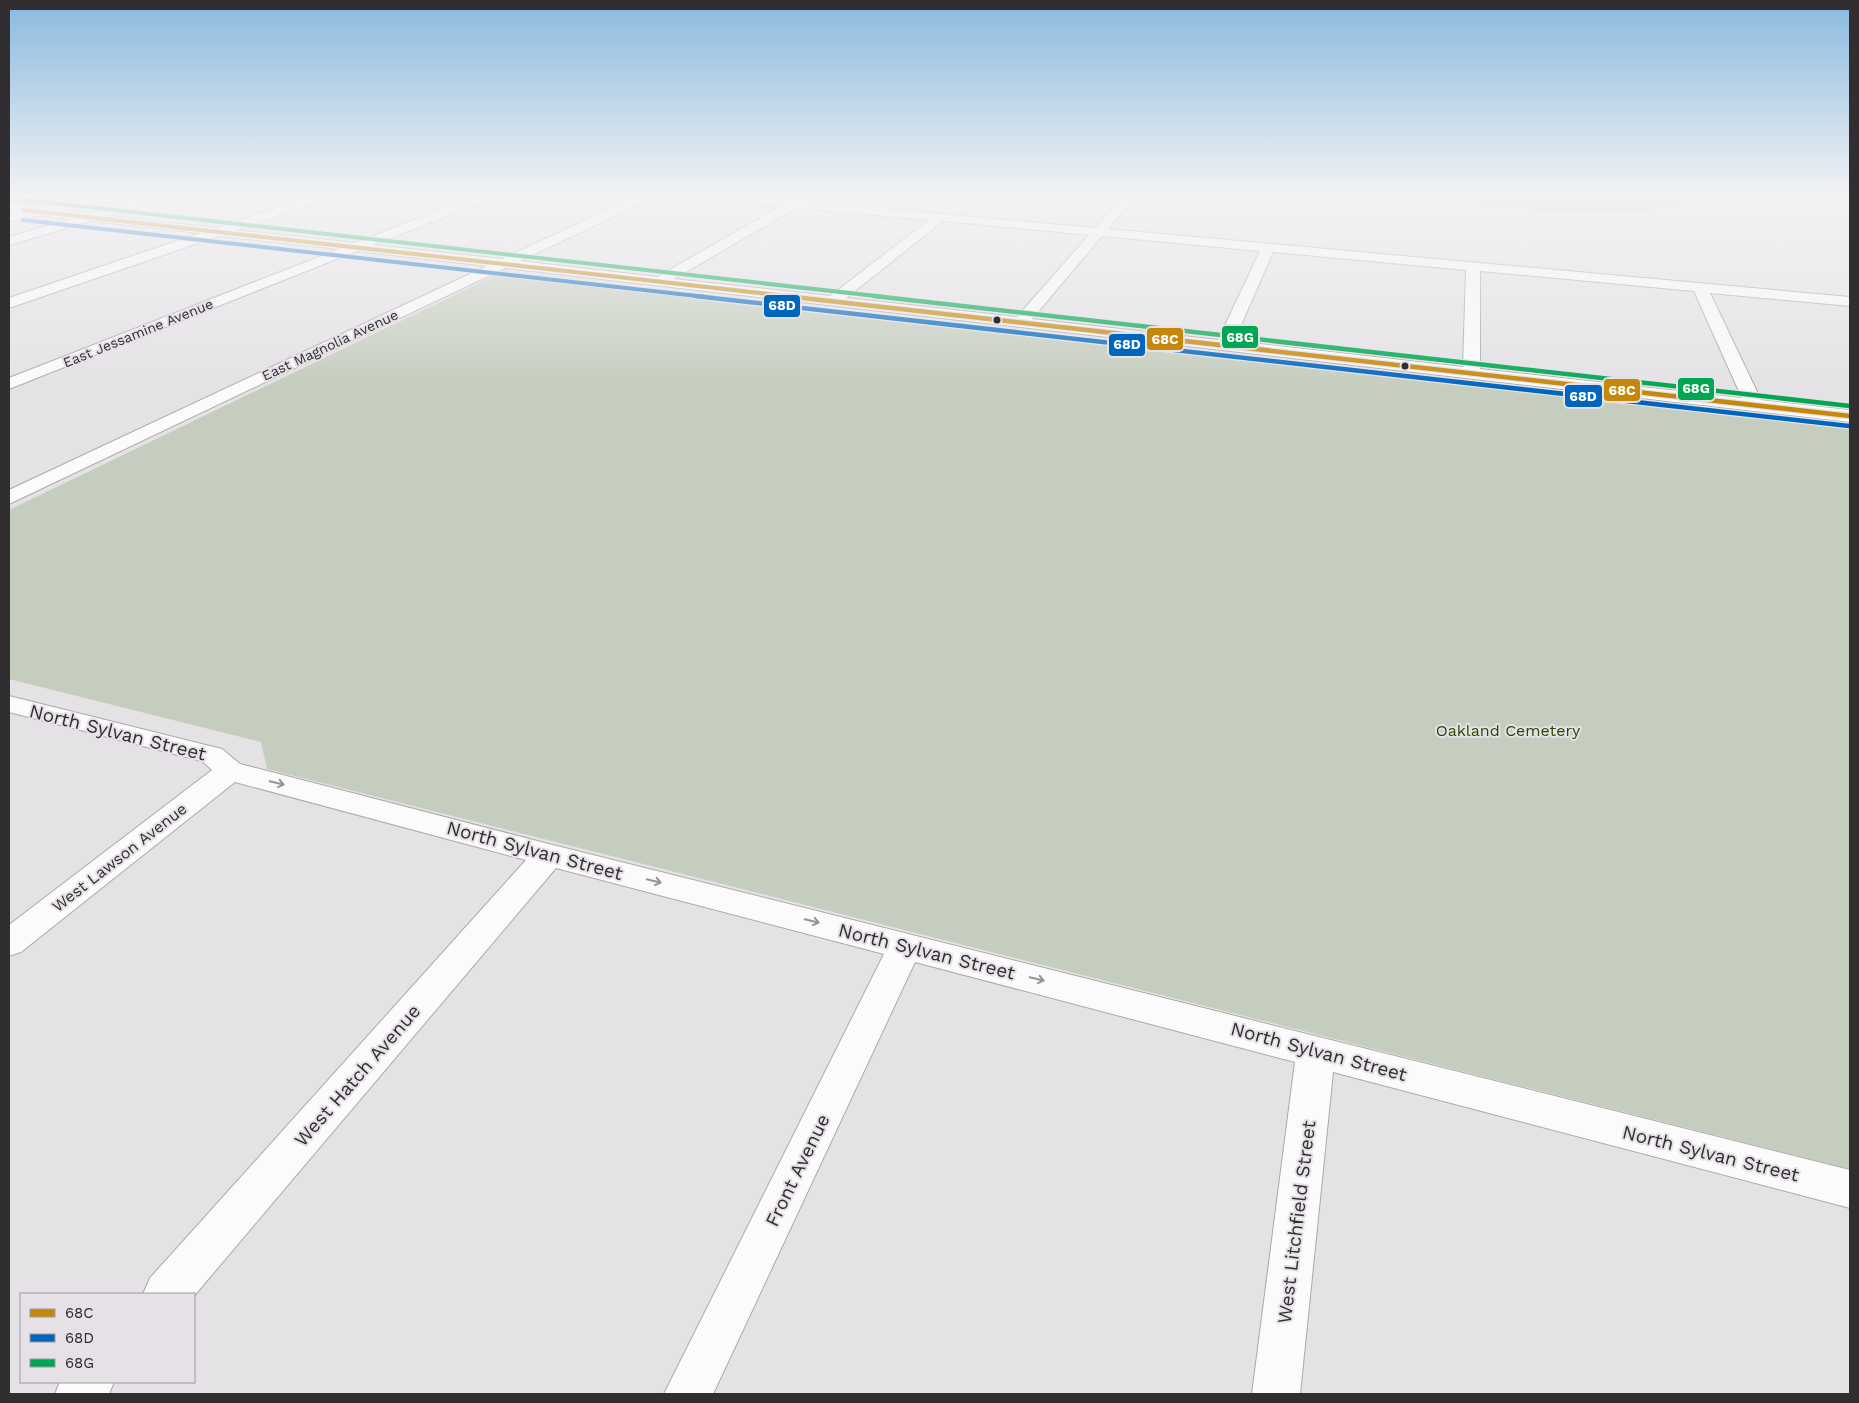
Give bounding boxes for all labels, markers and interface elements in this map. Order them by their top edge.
line badge: 68D [763,294,801,318]
street label: East Jessamine Avenue [61,295,215,371]
text: 68D [768,297,796,313]
street label: East Magnolia Avenue [259,306,401,384]
unlabelled marker [992,315,1002,325]
line badge: 68G [1221,325,1259,349]
line badge: 68C [1146,327,1184,351]
text: 68G [1226,329,1254,345]
text: 68C [1152,331,1179,347]
line badge: 68D [1108,333,1146,357]
text: 68D [1113,336,1141,352]
unlabelled marker [1400,361,1410,371]
line badge: 68G [1677,377,1715,401]
line badge: 68C [1603,378,1641,402]
text: 68G [1682,380,1710,396]
text: 68C [1609,382,1636,398]
line badge: 68D [1564,384,1603,408]
text: 68D [1569,388,1597,404]
street label: North Sylvan Street [27,699,209,766]
park label: Oakland Cemetery [1436,721,1581,740]
one-way arrow [269,778,285,788]
street label: West Lawson Avenue [48,799,190,916]
street label: North Sylvan Street [444,816,625,885]
one-way arrow [646,877,662,886]
one-way arrow [803,917,819,926]
street label: North Sylvan Street [836,918,1018,985]
one-way arrow [1029,975,1045,984]
street label: West Hatch Avenue [289,1000,425,1151]
street label: North Sylvan Street [1228,1017,1409,1086]
street label: Front Avenue [760,1110,835,1230]
street label: West Litchfield Street [1273,1119,1320,1325]
street label: North Sylvan Street [1620,1120,1802,1187]
legend [20,1293,195,1383]
text: 68C [65,1304,94,1322]
text: 68D [65,1329,94,1347]
text: 68G [65,1354,94,1372]

